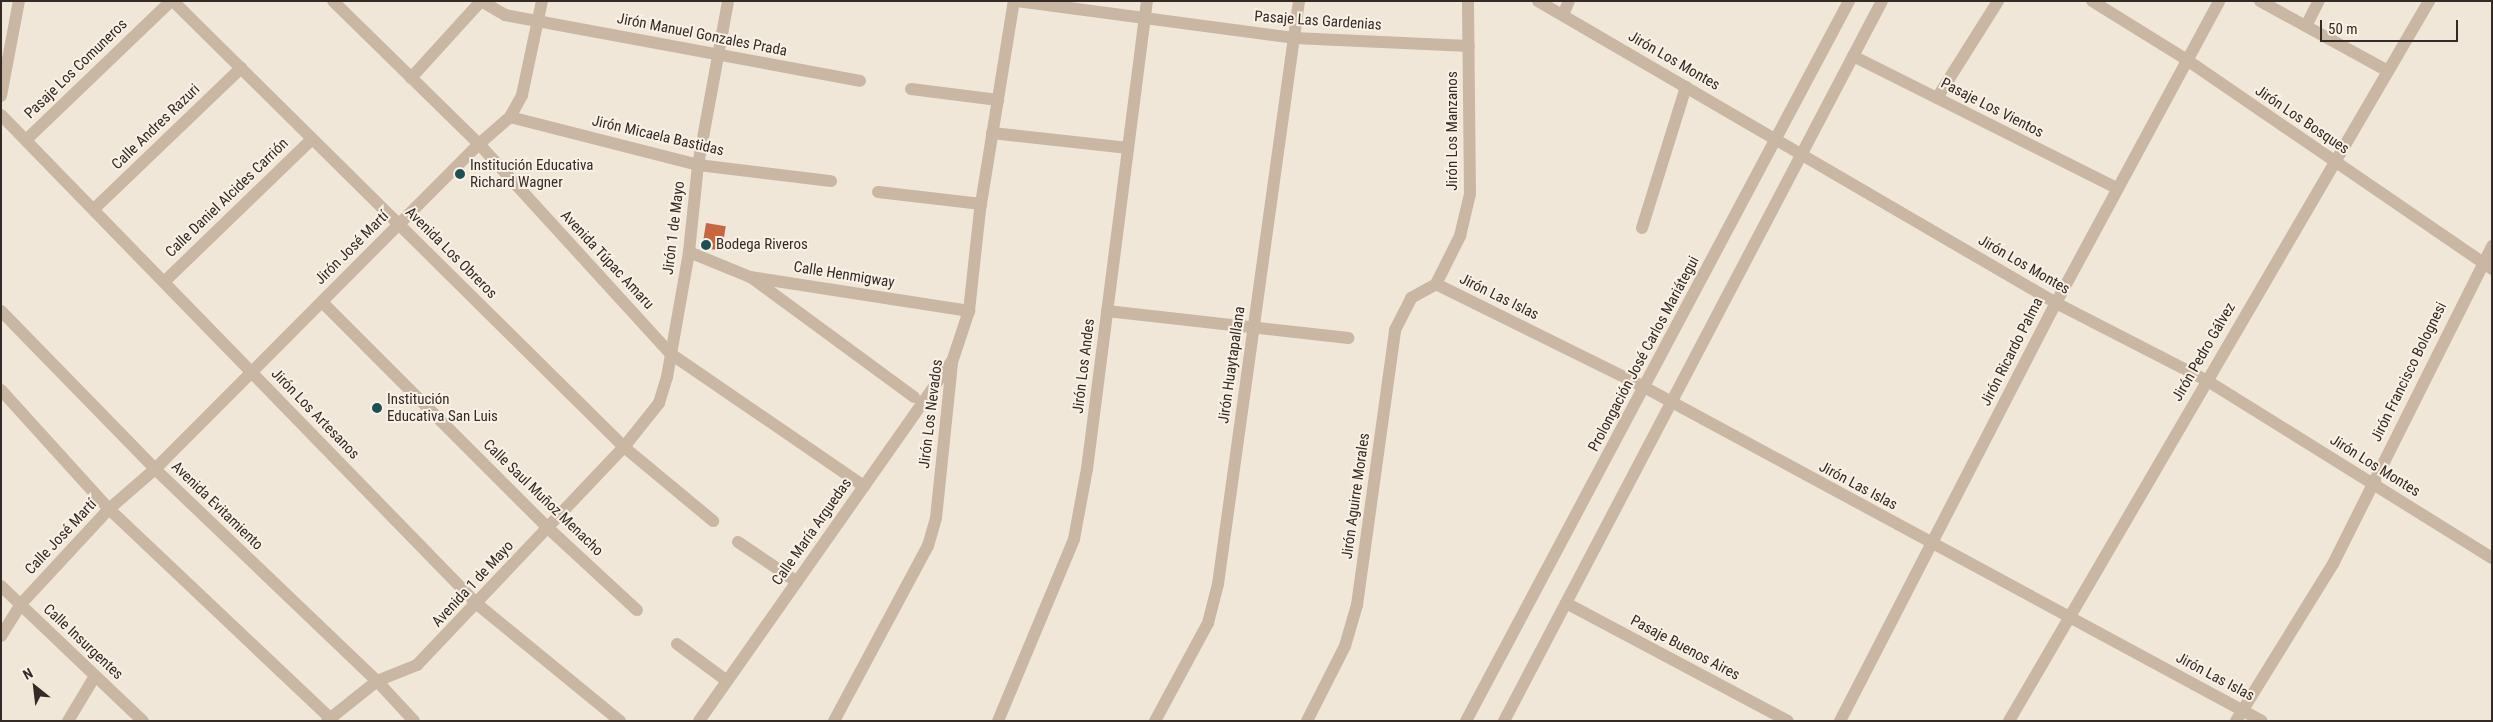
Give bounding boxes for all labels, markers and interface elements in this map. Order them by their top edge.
street label: Pasaje Las Gardenias [1254,8,1382,34]
street label: Jirón Manuel Gonzales Prada [615,10,789,60]
scale bar [2323,10,2460,42]
street label: Pasaje Los Comuneros [21,15,131,123]
text: 50 m [2328,20,2358,38]
street label: Jirón Los Montes [1625,28,1723,94]
street label: Jirón Los Manzanos [1444,71,1462,191]
street label: Pasaje Los Vientos [1938,74,2046,142]
street label: Calle Andres Razuri [108,81,204,173]
street label: Jirón Los Bosques [2252,82,2352,158]
street label: Jirón Micaela Bastidas [590,112,726,160]
street label: Calle Daniel Alcides Carrión [162,135,292,261]
place label: Institución Educativa Richard Wagner [470,156,594,191]
marker: Institución Educativa Richard Wagner [454,168,466,180]
street label: Jirón 1 de Mayo [659,180,689,276]
street label: Avenida Los Obreros [401,203,501,303]
street label: Jirón José Martí [311,207,393,289]
street label: Avenida Túpac Amaru [557,207,657,313]
street label: Jirón Los Montes [1975,232,2073,298]
place label: Bodega Riveros [716,236,808,254]
marker: Bodega Riveros [700,239,712,251]
street label: Prolongación José Carlos Mariátegui [1585,253,1703,455]
street label: Calle Henmigway [792,258,896,292]
street label: Jirón Las Islas [1456,270,1542,324]
street label: Jirón Ricardo Palma [1977,295,2047,409]
street label: Jirón Pedro Gálvez [2168,299,2240,405]
street label: Jirón Francisco Bolognesi [2367,299,2451,445]
street label: Jirón Huaytapallana [1215,305,1249,425]
street label: Jirón Los Andes [1069,317,1099,415]
street label: Jirón Los Nevados [915,358,947,470]
street label: Jirón Los Artesanos [267,365,363,463]
place label: Institución Educativa San Luis [387,390,498,425]
marker: Institución Educativa San Luis [371,402,383,414]
street label: Jirón Los Montes [2327,431,2423,501]
street label: Jirón Aguirre Morales [1338,432,1374,560]
street label: Calle Saul Muñoz Menacho [479,436,607,560]
street label: Avenida Evitamiento [168,458,266,554]
street label: Jirón Las Islas [1816,458,1900,514]
street label: Calle María Arguedas [768,475,856,589]
street label: Calle José Martí [21,496,101,578]
street label: Avenida 1 de Mayo [428,537,518,631]
street label: Calle Insurgentes [39,600,127,684]
street label: Pasaje Buenos Aires [1627,612,1743,684]
street label: Jirón Las Islas [2173,649,2257,705]
north arrow [10,662,60,712]
text: N [20,665,35,683]

